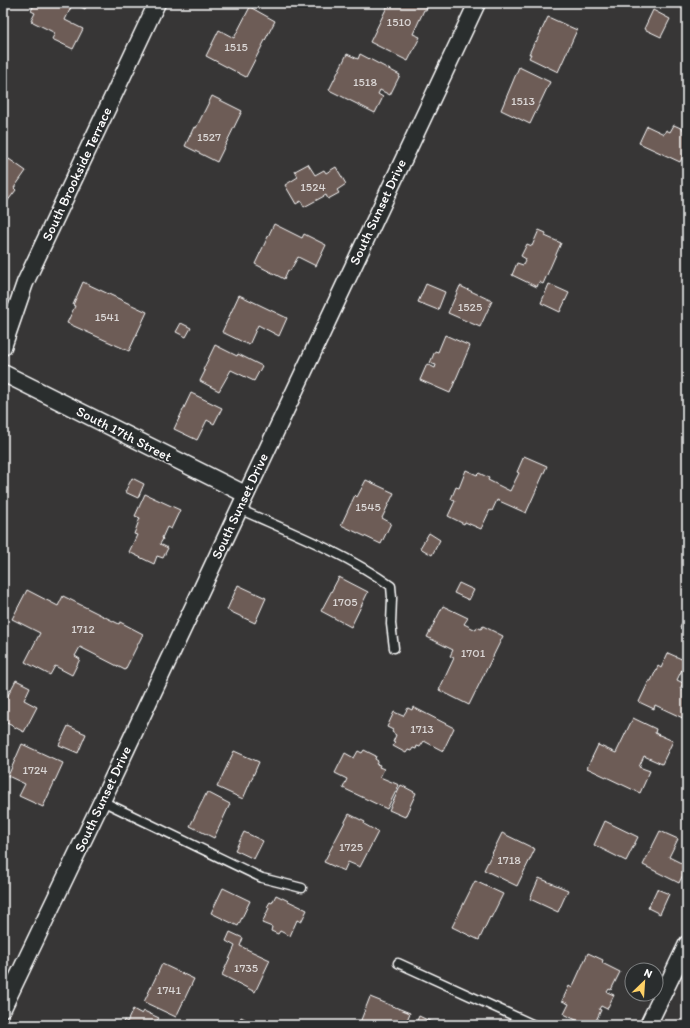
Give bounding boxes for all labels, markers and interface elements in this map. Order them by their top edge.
house number: 1510 [387,15,411,29]
house number: 1515 [224,40,248,54]
house number: 1518 [353,75,377,89]
house number: 1513 [511,94,535,108]
street label: South Brookside Terrace [39,104,116,244]
house number: 1527 [197,130,221,144]
street label: South Sunset Drive [346,156,410,268]
house number: 1524 [300,180,326,194]
house number: 1525 [458,300,482,314]
house number: 1541 [95,310,120,324]
street label: South 17th Street [73,403,175,465]
street label: South Sunset Drive [208,450,272,562]
house number: 1545 [355,500,381,514]
house number: 1705 [332,595,358,609]
house number: 1712 [71,622,95,636]
house number: 1701 [461,646,486,660]
house number: 1713 [410,722,434,736]
street label: South Sunset Drive [71,743,135,855]
house number: 1724 [22,763,48,777]
house number: 1725 [339,840,363,854]
house number: 1718 [497,853,521,867]
house number: 1735 [234,961,258,975]
north arrow [624,962,664,1002]
text: N [642,966,654,981]
house number: 1741 [157,983,182,997]

